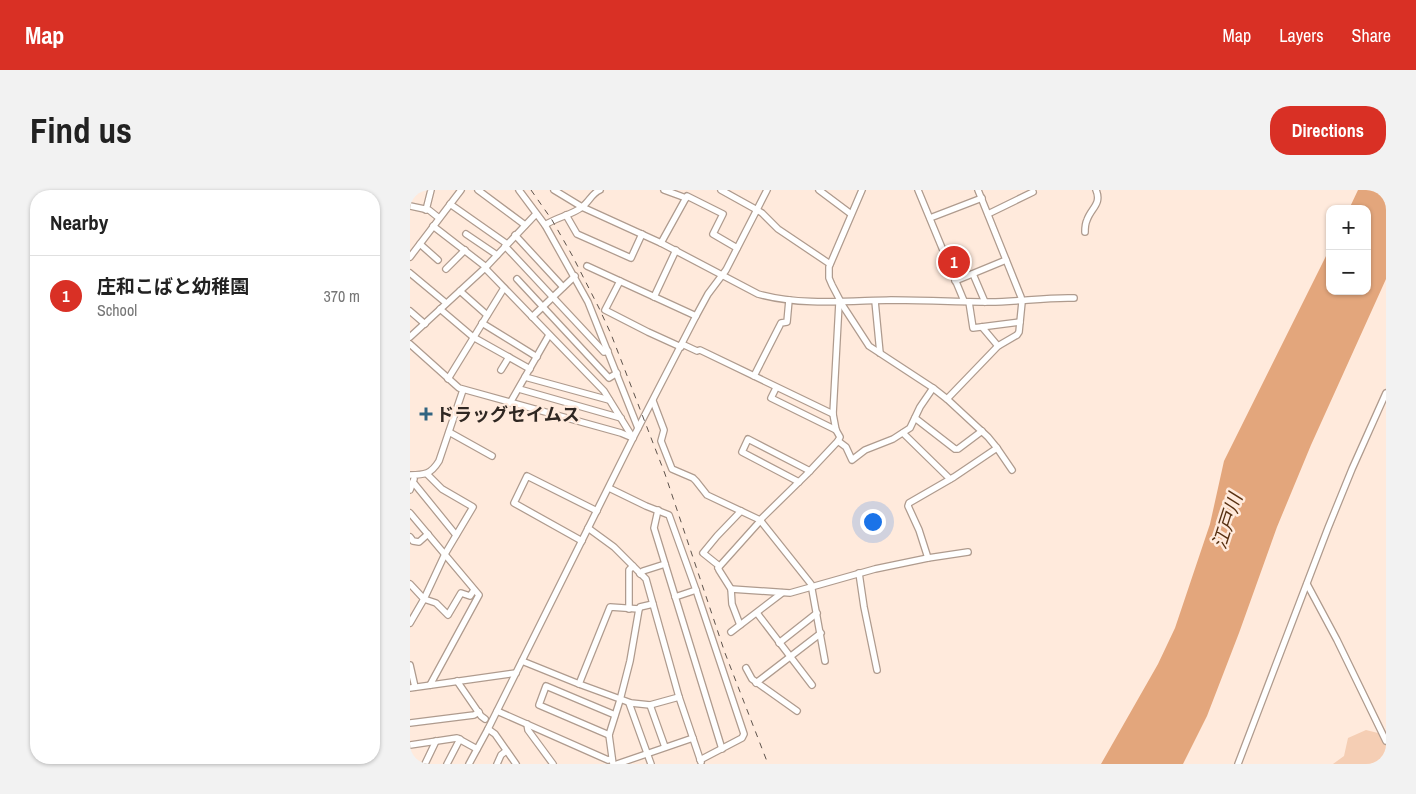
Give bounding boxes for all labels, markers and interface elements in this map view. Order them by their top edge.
text: Map [25,19,64,51]
text: Map [1223,23,1251,48]
text: Layers [1279,23,1324,48]
text: Share [1352,23,1391,48]
button: Directions [1270,106,1386,155]
text: Find us [30,107,132,154]
map controls [1326,205,1371,295]
button: + [1326,205,1371,250]
text: Nearby [50,208,108,237]
pin: 1 [938,243,970,281]
button: − [1326,250,1371,295]
text: 庄和こばと幼稚園 [97,273,249,299]
text: 1 [62,285,70,307]
text: 370 m [324,285,360,307]
text: School [97,299,137,321]
place label: ドラッグセイムス [436,402,580,427]
marker: ドラッグセイムス [420,408,432,420]
water label: 江戸川 [1206,488,1249,552]
your location [860,509,886,535]

